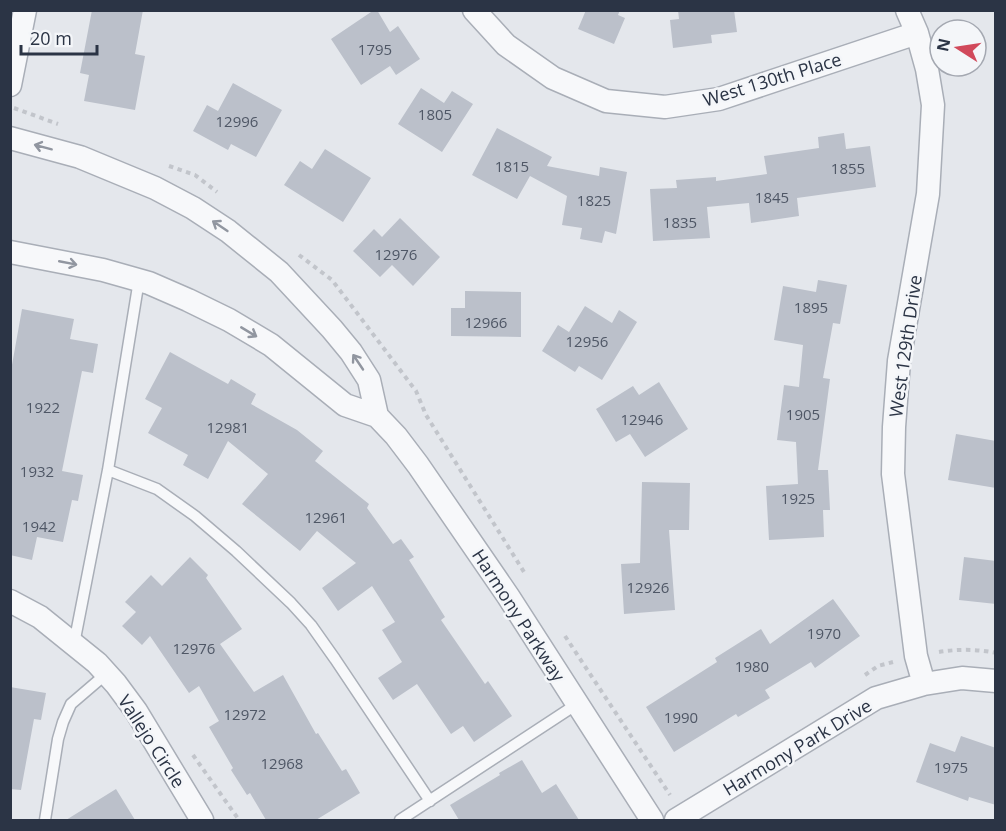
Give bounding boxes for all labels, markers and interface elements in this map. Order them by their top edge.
scale bar [21,18,98,56]
north arrow [928,18,988,78]
text: 20 m [30,26,72,50]
text: N [931,36,955,54]
house number: 1795 [358,39,392,59]
street label: West 130th Place [700,47,844,111]
house number: 1805 [418,104,452,124]
house number: 12996 [216,111,258,131]
one-way arrow [34,140,53,152]
house number: 1815 [495,156,529,176]
house number: 1855 [831,158,865,178]
house number: 1845 [755,187,789,207]
house number: 1825 [577,190,611,210]
house number: 1835 [663,212,697,232]
one-way arrow [212,220,229,232]
house number: 12976 [375,244,417,264]
one-way arrow [58,258,77,269]
street label: West 129th Drive [883,273,927,419]
house number: 1895 [794,297,828,317]
house number: 12966 [465,312,507,332]
one-way arrow [240,326,257,338]
house number: 12956 [566,331,608,351]
one-way arrow [351,354,364,371]
house number: 1922 [26,397,60,417]
house number: 1905 [786,404,820,424]
house number: 12946 [621,409,663,429]
house number: 12981 [207,417,249,437]
house number: 1932 [20,461,54,481]
house number: 1925 [781,488,815,508]
house number: 12961 [305,507,347,527]
house number: 1942 [22,516,56,536]
street label: Harmony Parkway [467,544,571,687]
house number: 12926 [627,577,669,597]
house number: 1970 [807,623,841,643]
house number: 12976 [173,638,215,658]
house number: 1980 [735,656,769,676]
street label: Vallejo Circle [113,690,191,792]
street label: Harmony Park Drive [718,693,876,801]
house number: 12972 [224,704,266,724]
house number: 1990 [664,707,698,727]
house number: 12968 [261,753,303,773]
house number: 1975 [934,757,968,777]

